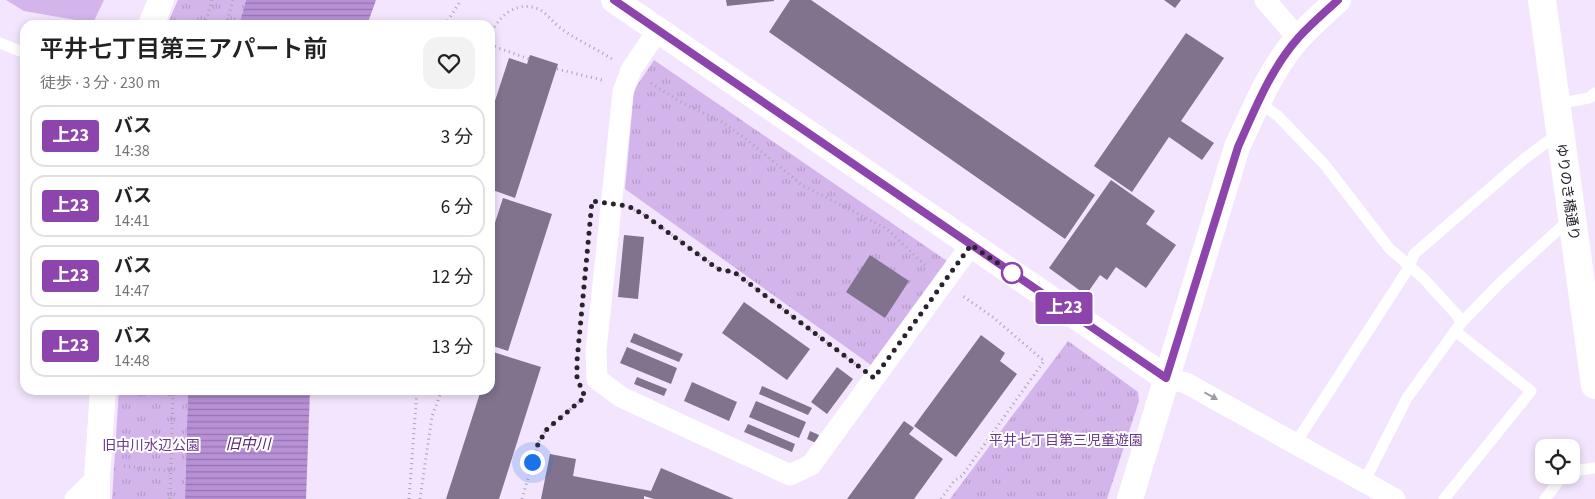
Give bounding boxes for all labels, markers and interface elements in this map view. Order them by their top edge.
text: 平井七丁目第三アパート前 [40,32,328,67]
button: heart [423,37,475,89]
text: 徒歩 · 3 分 · 230 m [40,72,160,94]
text: バス [114,113,152,140]
text: 上23 [52,123,89,148]
text: 3 分 [441,124,473,151]
text: 14:38 [114,140,150,162]
street label: ゆりのき橋通り [1550,142,1584,242]
text: バス [114,183,152,210]
text: 上23 [52,193,89,218]
text: 6 分 [441,194,473,221]
text: 14:41 [114,210,150,232]
text: バス [114,253,152,280]
unlabelled marker [1001,262,1023,284]
text: 上23 [52,263,89,288]
text: 12 分 [431,264,473,291]
text: 14:47 [114,280,150,302]
line badge: 上23 [1035,292,1093,324]
text: 上23 [1045,295,1083,320]
text: バス [114,323,152,350]
text: 上23 [52,333,89,358]
text: 13 分 [431,334,473,361]
text: 14:48 [114,350,150,372]
one-way arrow [1204,392,1217,401]
park label: 平井七丁目第三児童遊園 [989,431,1143,451]
water label: 旧中川 [225,434,272,455]
park label: 旧中川水辺公園 [102,436,200,456]
map controls [1535,439,1580,484]
button: locate [1535,439,1580,484]
your location [520,450,545,475]

